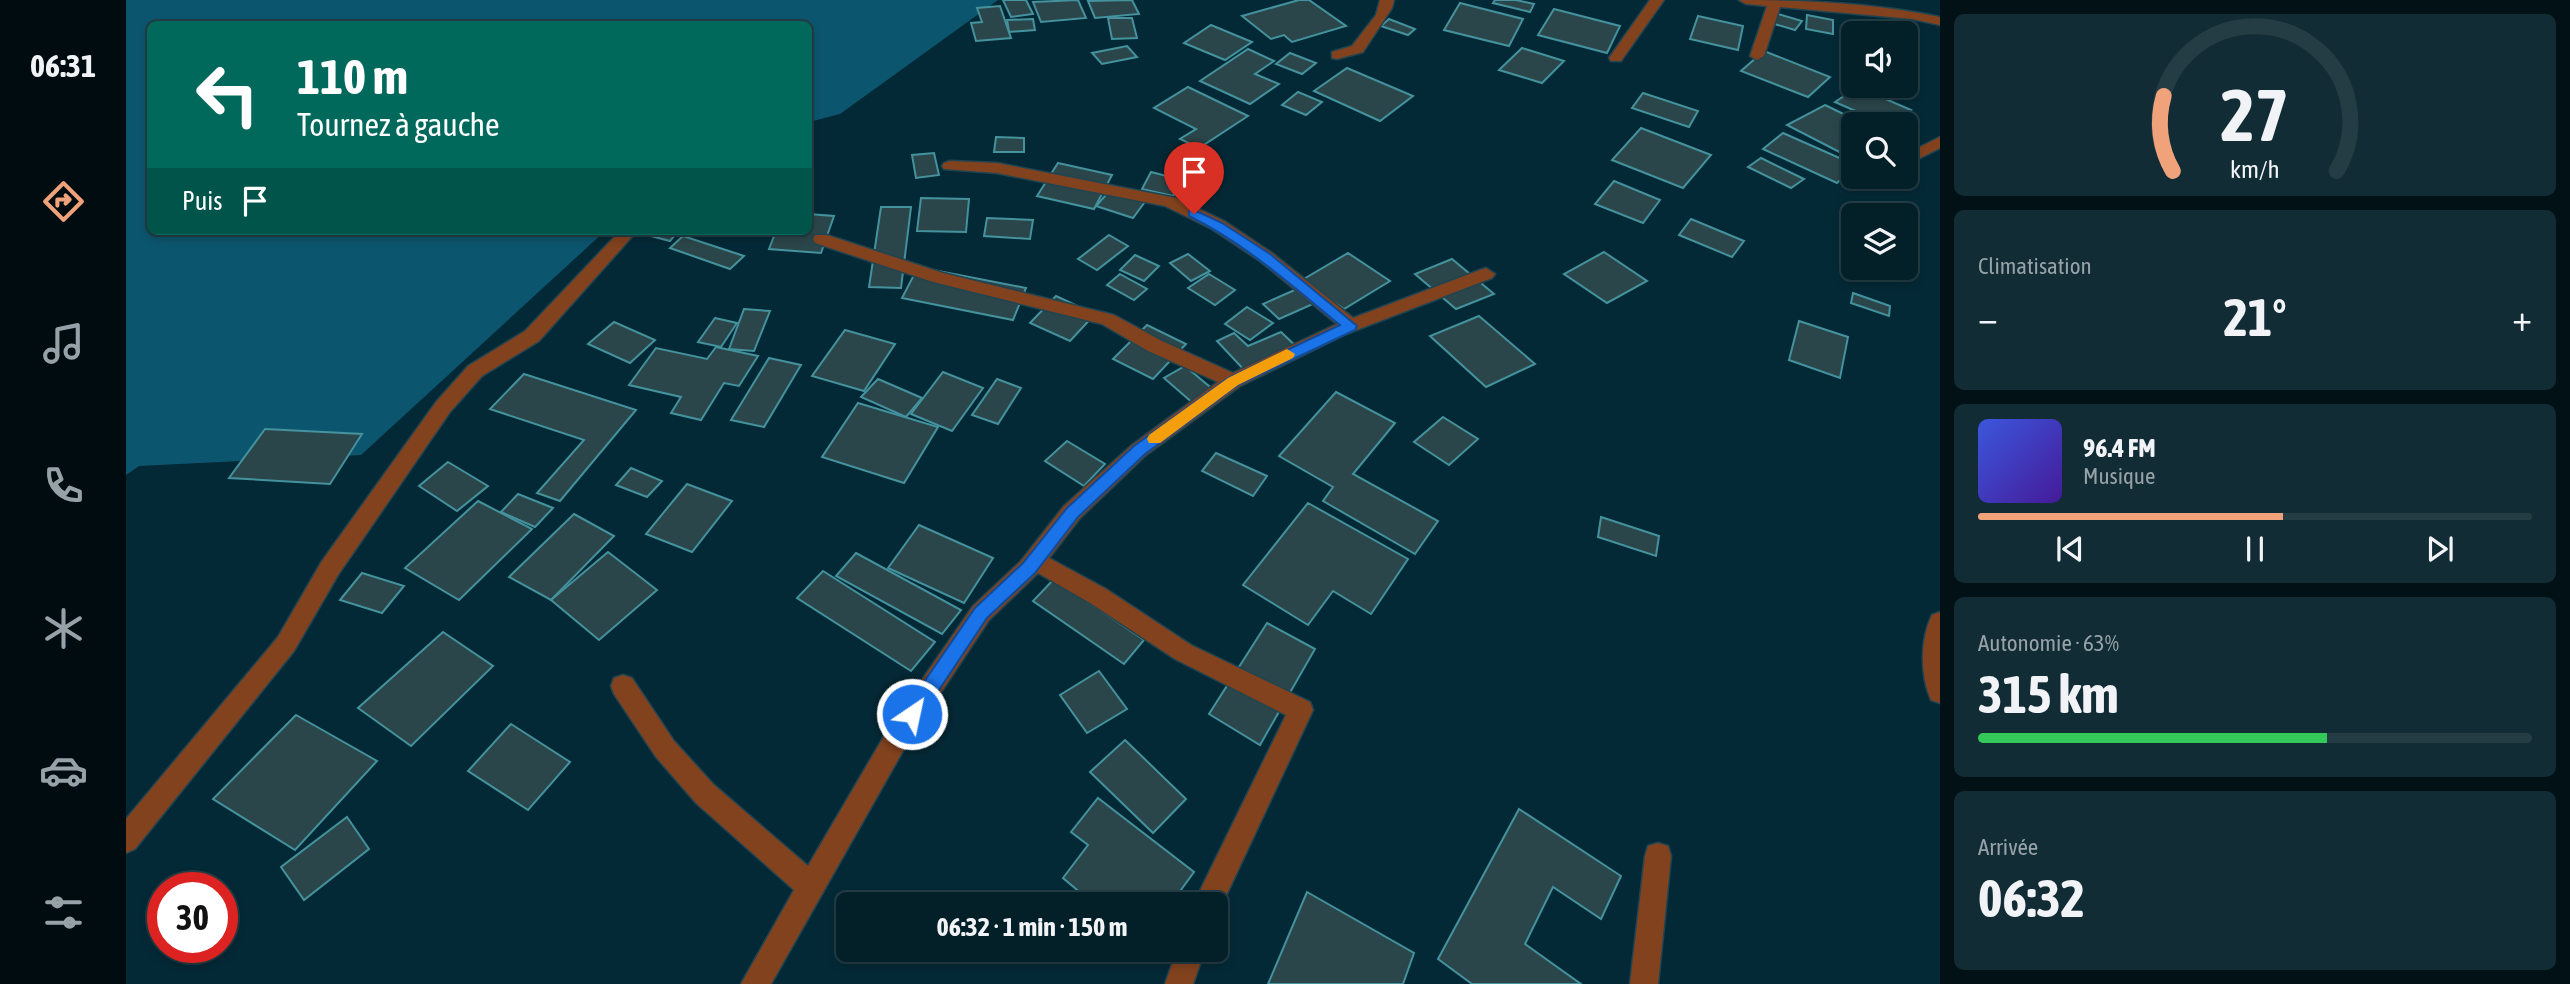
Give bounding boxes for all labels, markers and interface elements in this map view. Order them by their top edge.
map controls [1841,21,1918,280]
button: sound [1841,21,1918,98]
text: 06:31 [30,47,96,84]
text: 110 m [297,48,408,104]
icon: left [182,49,273,140]
text: 27 [2221,73,2289,156]
text: Tournez à gauche [297,106,500,143]
button: search [1841,112,1918,189]
pin [1164,142,1224,214]
icon: arrive [1175,153,1213,191]
text: km/h [2230,155,2280,183]
icon: directions [39,177,88,226]
icon: arrive [236,182,274,220]
text: Puis [182,186,222,216]
button: layers [1841,203,1918,280]
text: Climatisation [1978,253,2092,279]
text: 21° [2223,287,2287,347]
text: − [1978,296,1998,339]
text: + [2512,296,2532,339]
icon: music [39,319,88,368]
text: 96.4 FM [2083,433,2156,463]
icon: phone [39,461,88,510]
text: Musique [2083,463,2155,489]
icon: previous [2051,530,2089,568]
icon: pause [2236,530,2274,568]
icon: next [2421,530,2459,568]
icon: climate [39,604,88,653]
text: Autonomie · 63% [1978,630,2119,656]
text: 315 km [1978,664,2119,724]
position arrow [875,677,949,751]
icon: car [39,746,88,795]
text: Arrivée [1978,834,2038,860]
text: 06:32 [1978,868,2085,928]
speed limit sign: 30 [147,872,238,963]
icon: filters [39,888,88,937]
text: 06:32 · 1 min · 150 m [937,912,1127,942]

